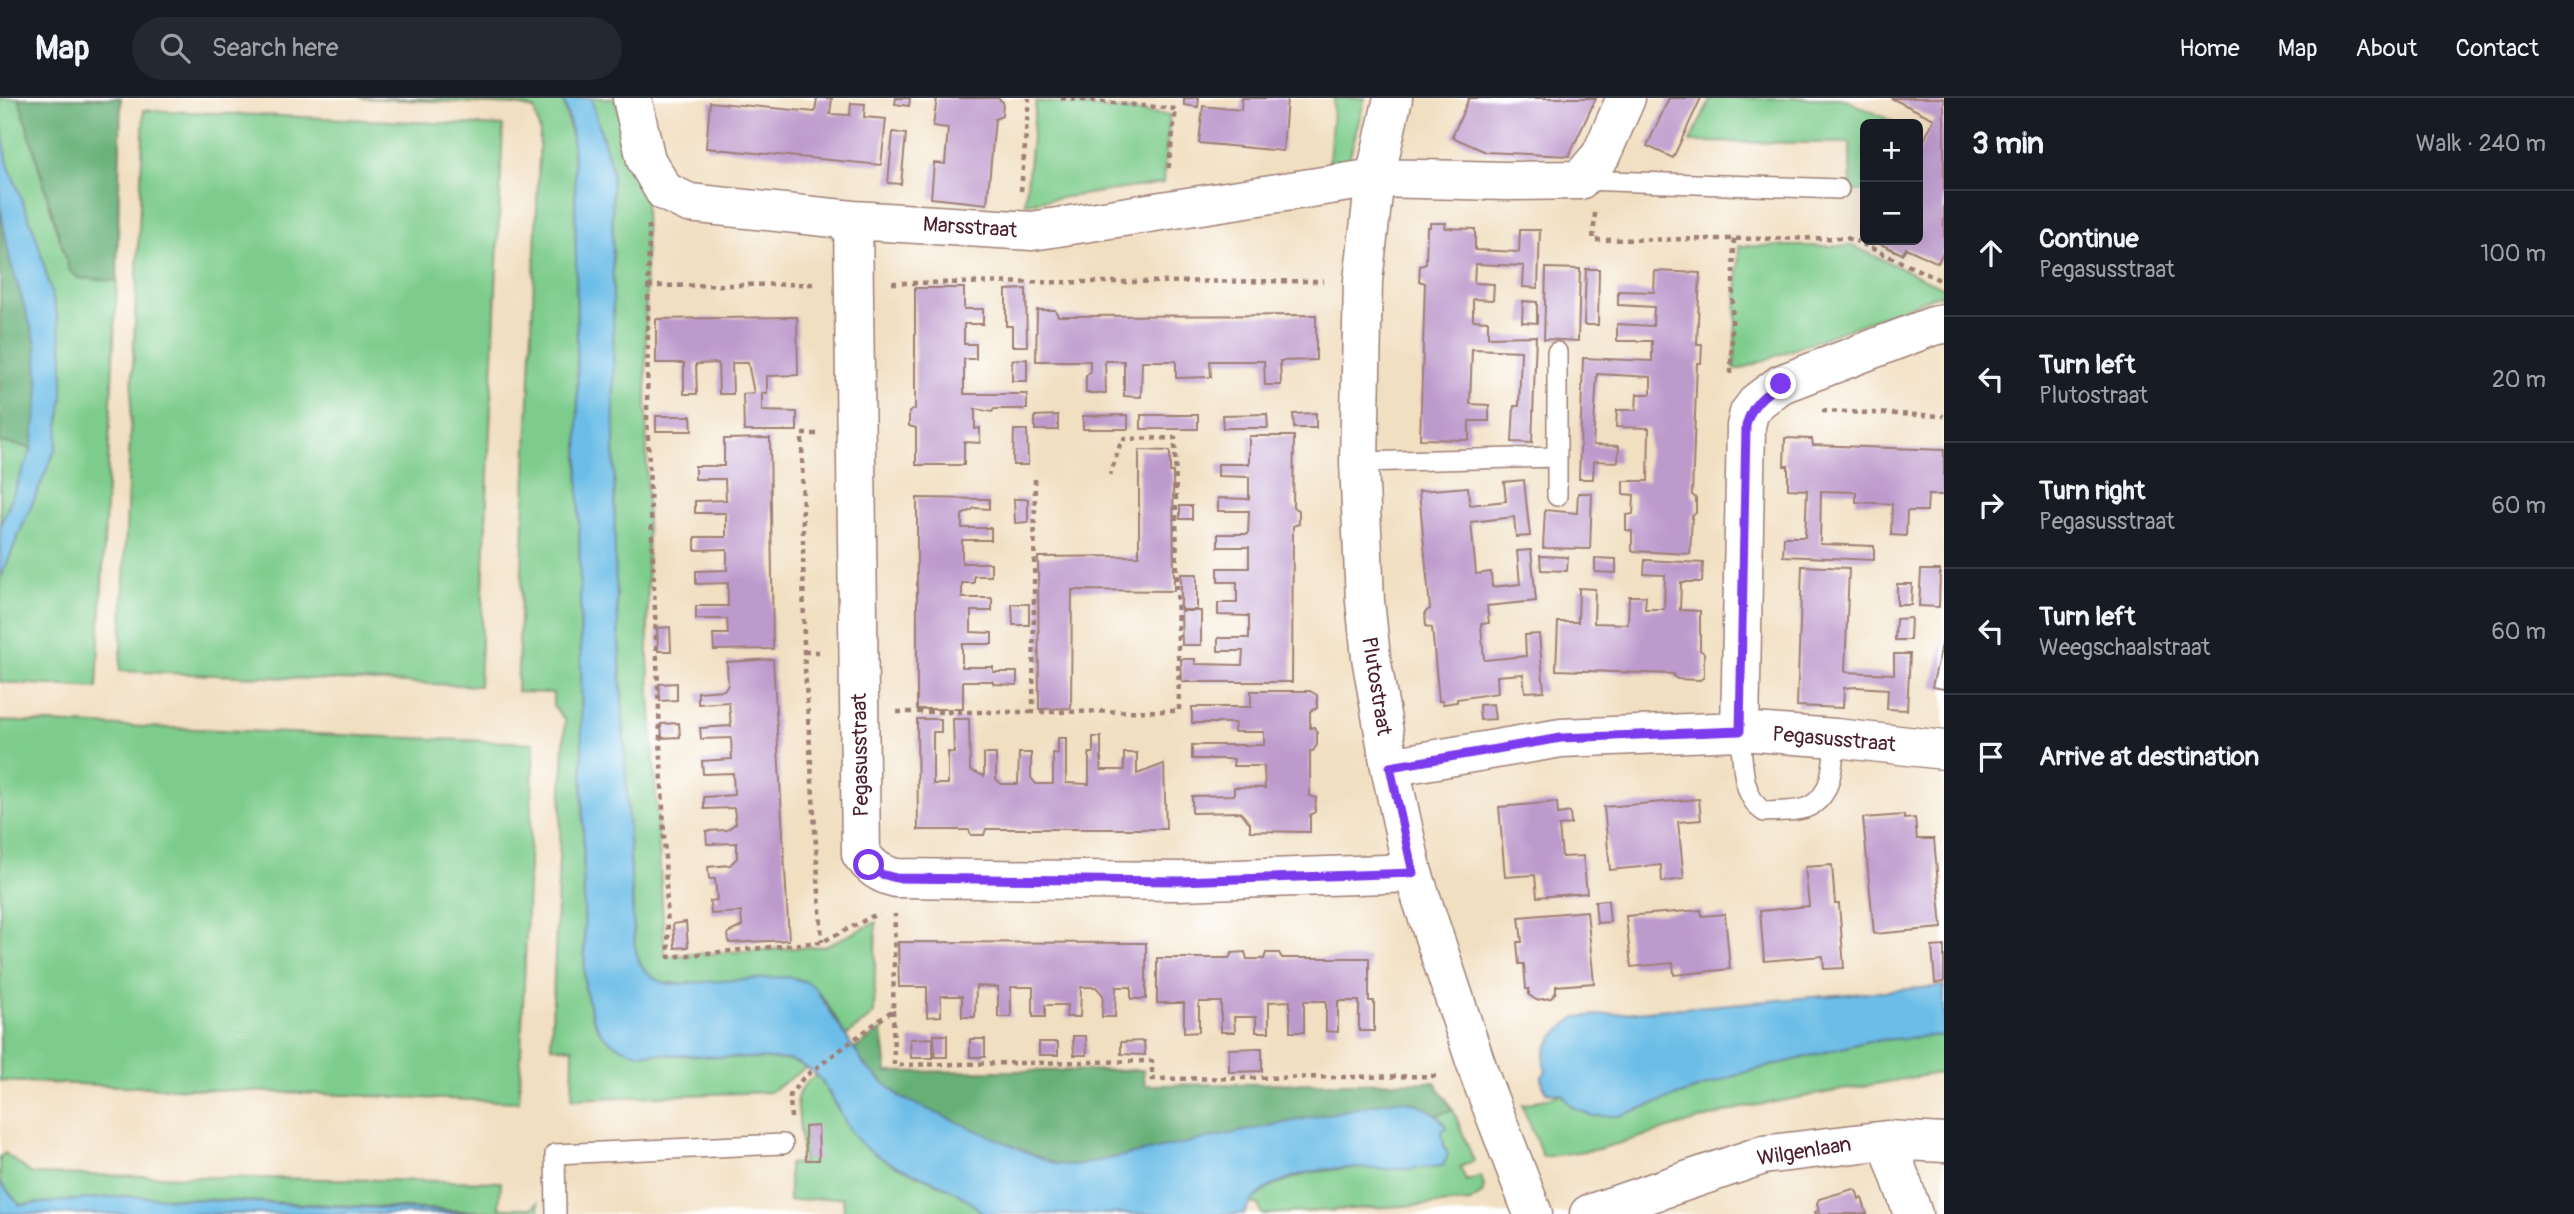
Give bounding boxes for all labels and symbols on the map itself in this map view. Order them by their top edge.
street label: Marsstraat [922,211,1019,244]
route end [1765,368,1796,399]
street label: Plutostraat [1355,635,1398,738]
street label: Pegasusstraat [846,692,875,817]
street label: Pegasusstraat [1771,721,1897,758]
route start [853,849,884,880]
street label: Wilgenlaan [1755,1131,1853,1172]

